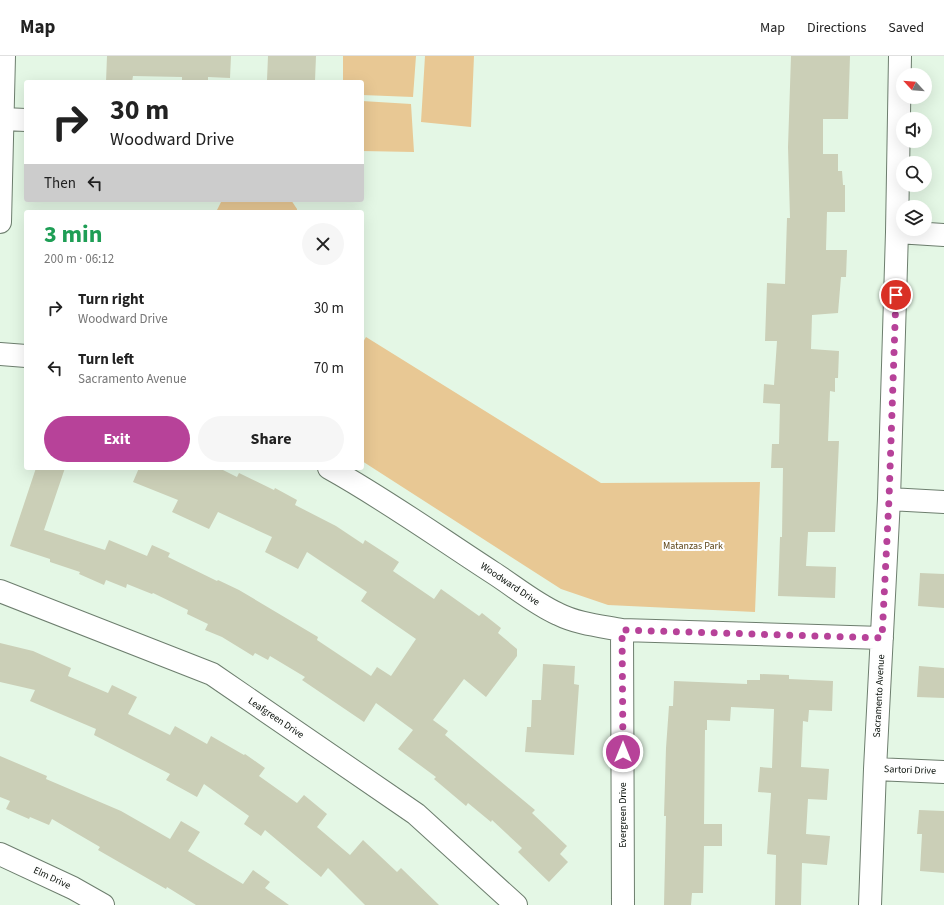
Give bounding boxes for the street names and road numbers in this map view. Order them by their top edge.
street label: Woodward Drive [477,559,543,609]
street label: Sacramento Avenue [870,654,888,738]
street label: Leafgreen Drive [245,694,307,742]
street label: Sartori Drive [884,762,936,778]
street label: Evergreen Drive [616,782,630,848]
street label: Elm Drive [31,863,73,893]

